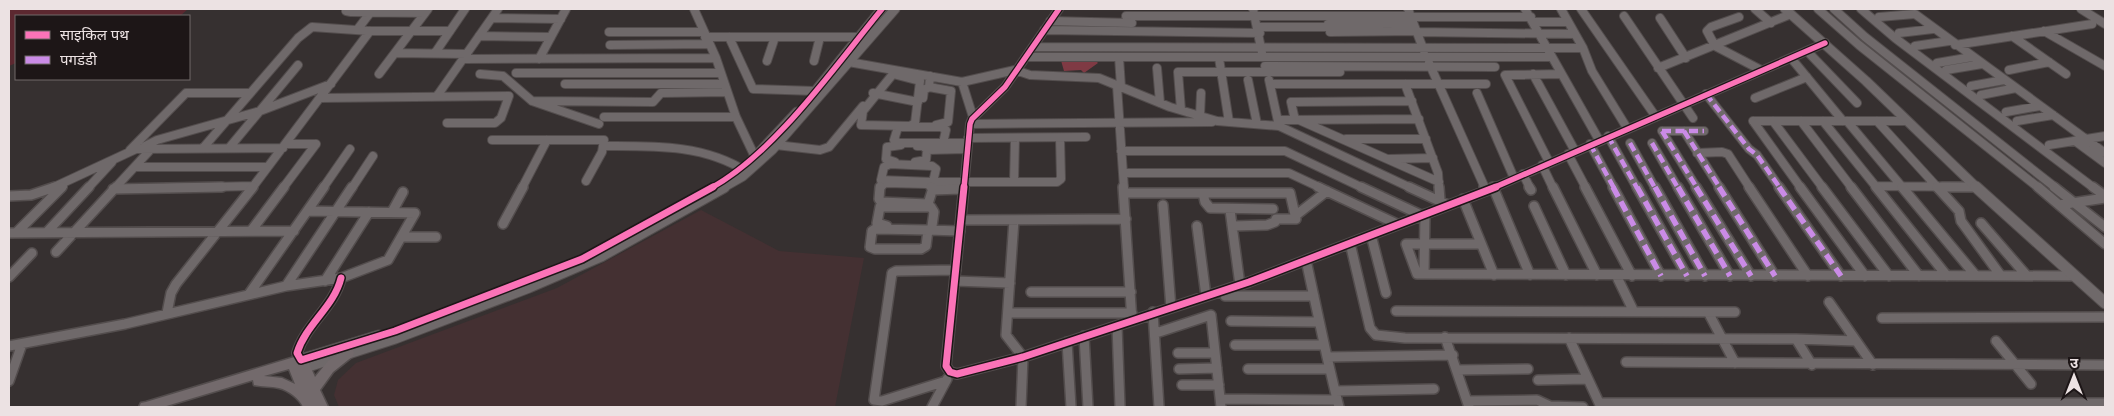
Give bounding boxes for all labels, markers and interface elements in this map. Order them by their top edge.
legend [15,15,190,80]
text: साइकिल पथ [60,25,129,45]
text: पगडंडी [60,50,98,70]
north arrow [2049,351,2099,401]
text: उ [2070,354,2079,373]

